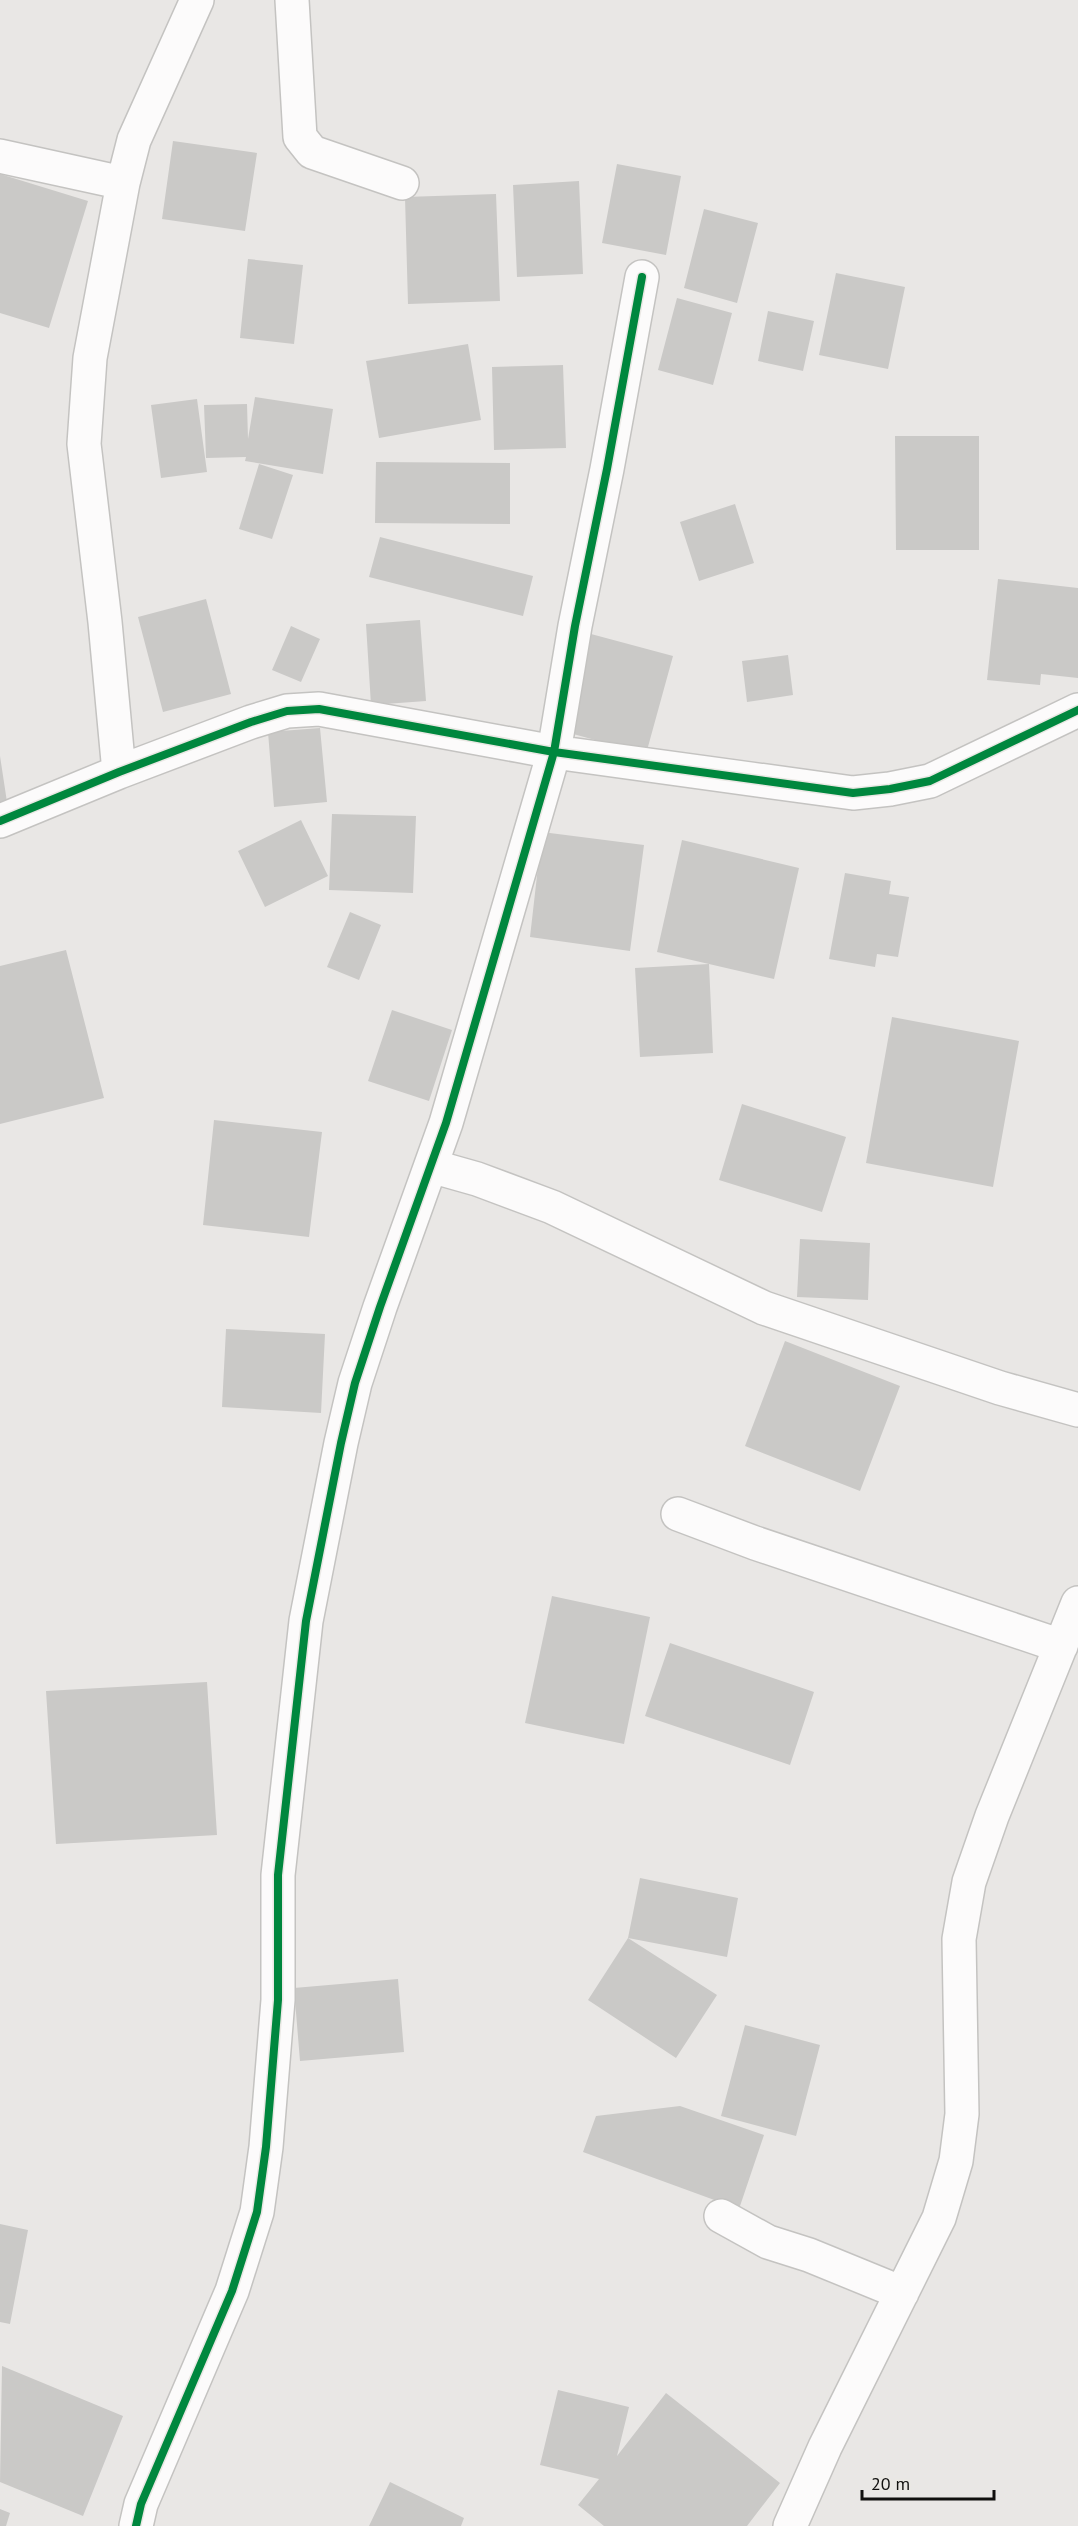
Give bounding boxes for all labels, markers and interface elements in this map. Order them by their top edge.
scale bar [862,2463,994,2501]
text: 20 m [871,2472,910,2495]

